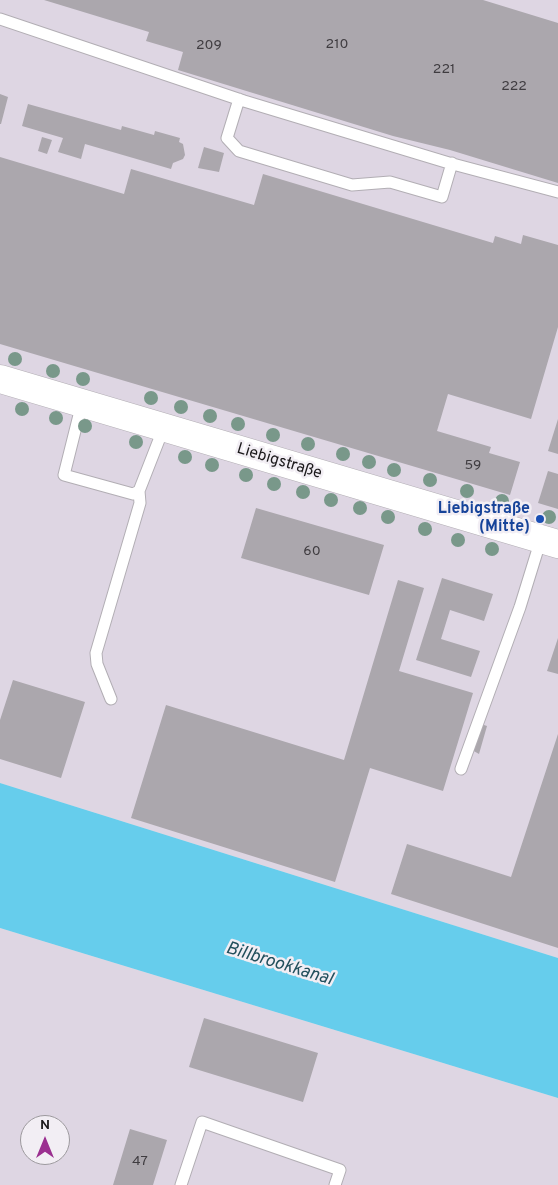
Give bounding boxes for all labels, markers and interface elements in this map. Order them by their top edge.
house number: 210 [326,37,348,53]
house number: 209 [196,38,222,54]
house number: 221 [433,62,455,78]
house number: 222 [501,79,527,95]
street label: Liebigstraße [234,440,324,484]
house number: 59 [465,458,481,474]
place label: Liebigstraße (Mitte) [438,500,530,538]
marker: Liebigstraße (Mitte) [534,513,546,525]
house number: 60 [303,544,321,560]
water label: Billbrookkanal [223,938,335,992]
north arrow [20,1115,70,1165]
text: N [40,1117,50,1134]
house number: 47 [132,1154,148,1170]

